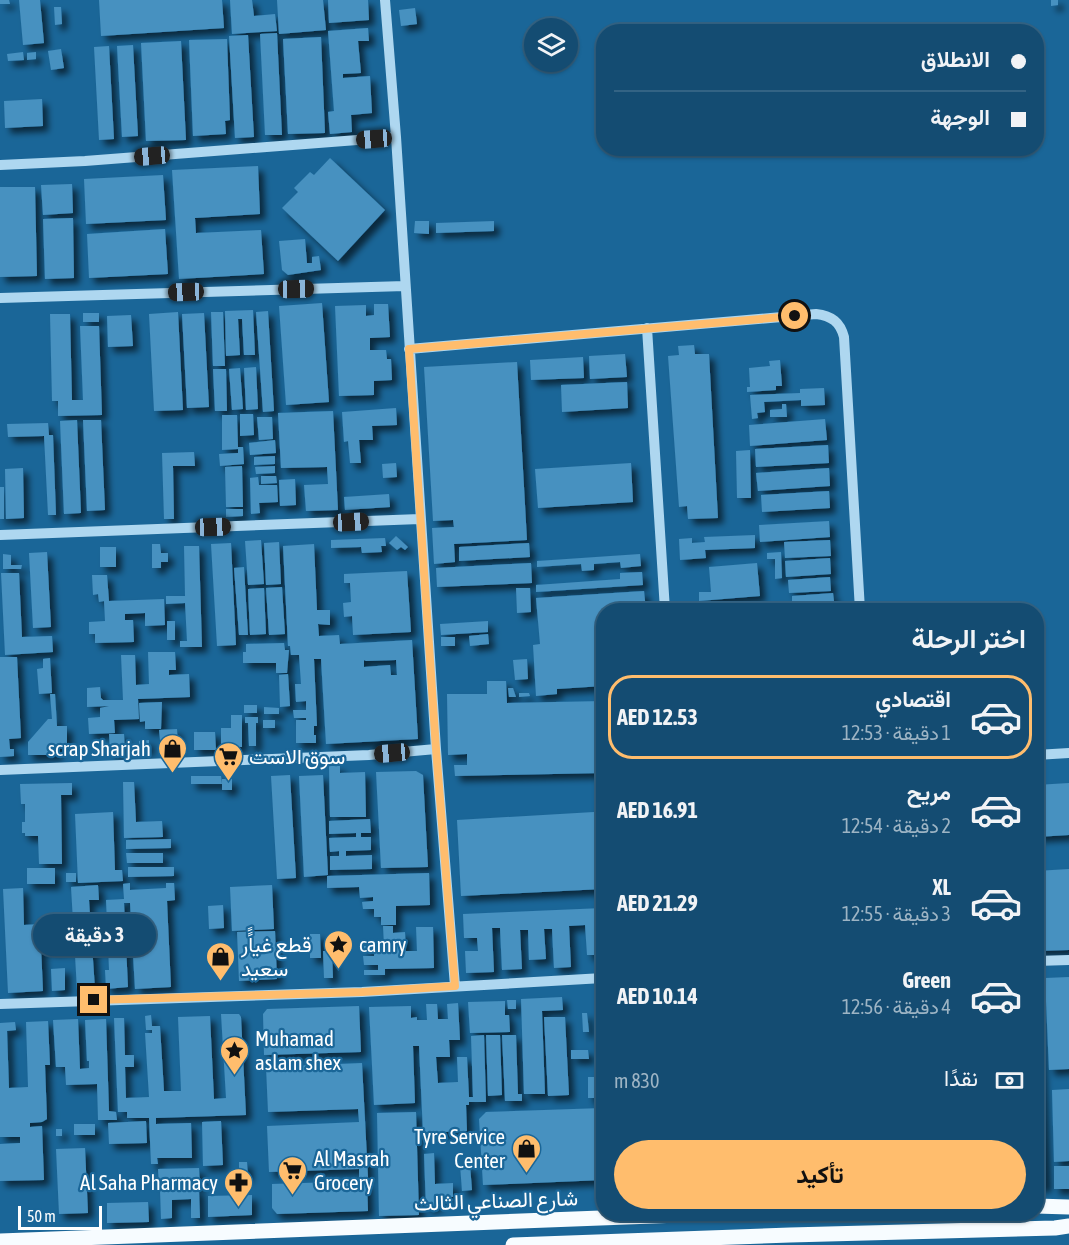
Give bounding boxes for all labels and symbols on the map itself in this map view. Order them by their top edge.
car [355,129,393,149]
car [133,145,171,167]
car [278,280,314,298]
car [168,282,204,302]
route start [781,302,808,329]
car [333,512,369,532]
car [195,517,231,537]
shop icon: scrap Sharjah [156,732,188,774]
place label: scrap Sharjah [48,736,151,760]
supermarket icon: سوق الاست [212,740,244,782]
car [373,742,411,764]
place label: سوق الاست [249,744,345,770]
callout: 3 دقيقة [32,913,156,955]
place label: قطع غياًًر سعيد [240,926,312,981]
place icon: camry [322,928,354,970]
place label: camry [359,932,407,956]
shop icon: قطع غياًًر سعيد [204,940,236,982]
route end [80,986,107,1013]
place label: Muhamad aslam shex [255,1026,341,1074]
place icon: Muhamad aslam shex [218,1034,250,1076]
place label: Tyre Service Center [414,1124,506,1172]
shop icon: Tyre Service Center [510,1132,542,1174]
place label: Al Masrah Grocery [314,1146,390,1194]
supermarket icon: Al Masrah Grocery [277,1154,309,1196]
pharmacy icon: Al Saha Pharmacy [223,1166,255,1208]
place label: Al Saha Pharmacy [80,1170,218,1194]
street label: شارع الصناعي الثالث [414,1185,579,1221]
scale bar [18,1203,102,1230]

